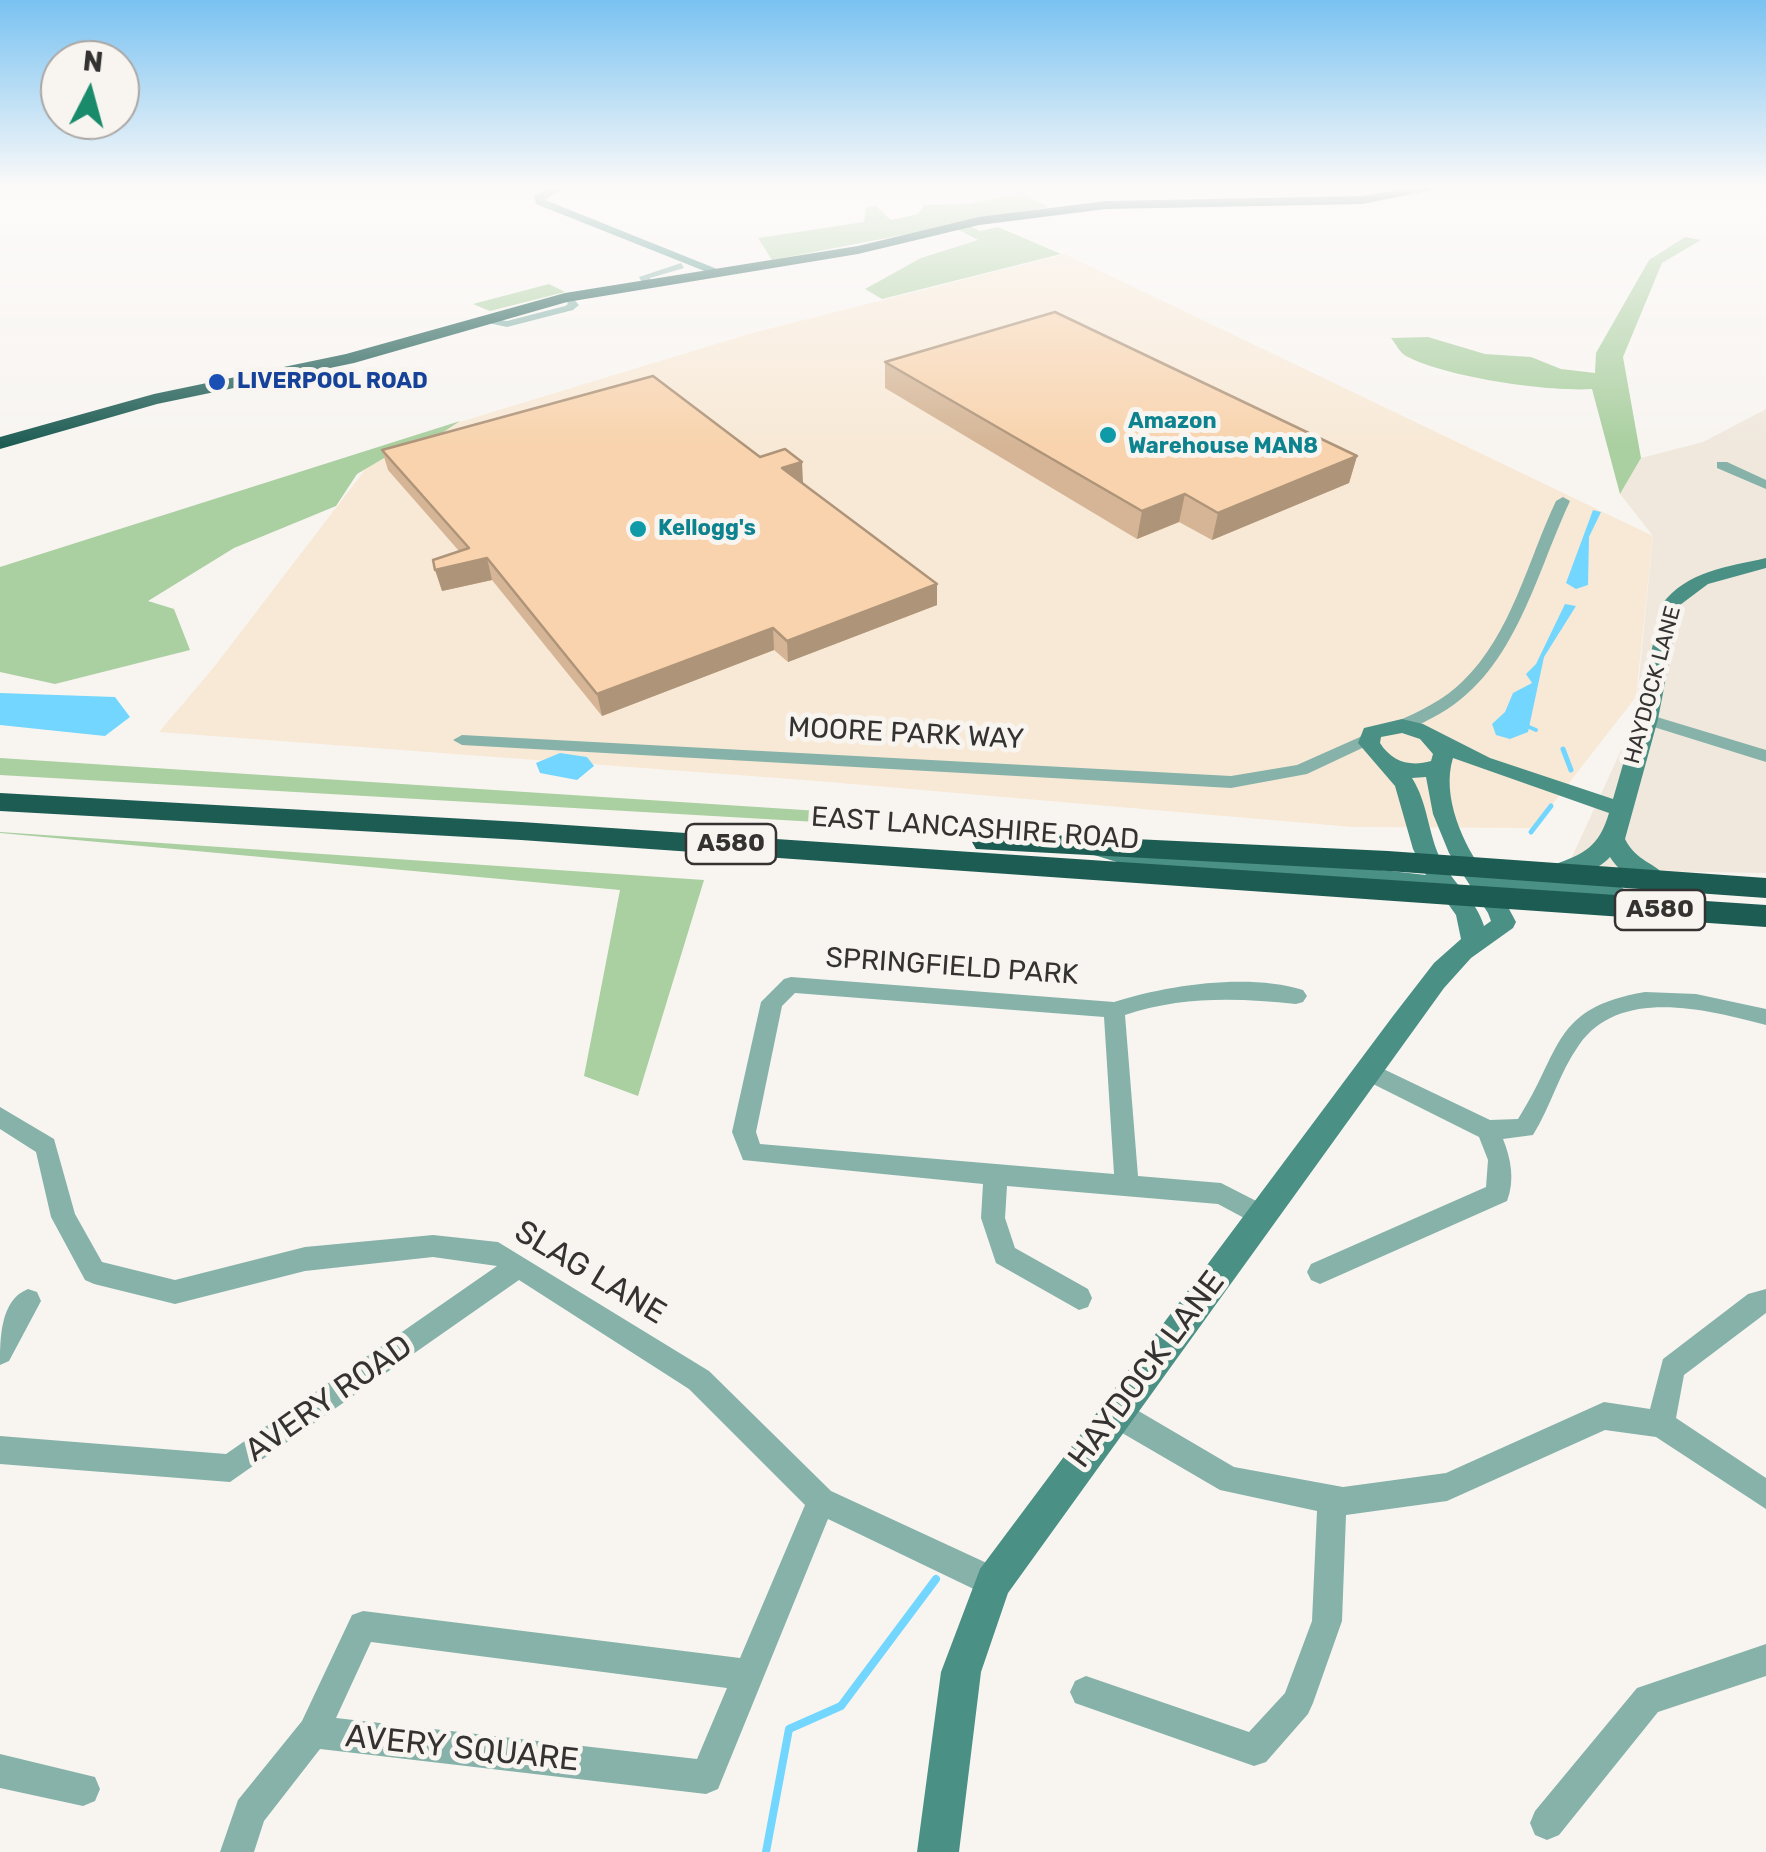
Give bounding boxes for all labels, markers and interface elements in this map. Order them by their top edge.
north arrow [40,40,140,140]
text: N [81,44,105,79]
place label: LIVERPOOL ROAD [237,369,428,395]
marker: LIVERPOOL ROAD [206,371,228,393]
place label: Amazon Warehouse MAN8 [1128,409,1318,461]
marker: Amazon Warehouse MAN8 [1097,424,1119,446]
place label: Kellogg's [658,516,756,542]
marker: Kellogg's [627,518,649,540]
street label: HAYDOCK LANE [1619,603,1687,767]
street label: MOORE PARK WAY [787,711,1025,757]
street label: EAST LANCASHIRE ROAD [810,801,1140,857]
road number: A580 [686,824,776,864]
road number: A580 [1615,890,1705,930]
street label: SPRINGFIELD PARK [824,941,1080,993]
street label: SLAG LANE [507,1213,673,1333]
street label: HAYDOCK LANE [1061,1264,1233,1476]
street label: AVERY ROAD [238,1327,420,1471]
street label: AVERY SQUARE [343,1718,581,1780]

